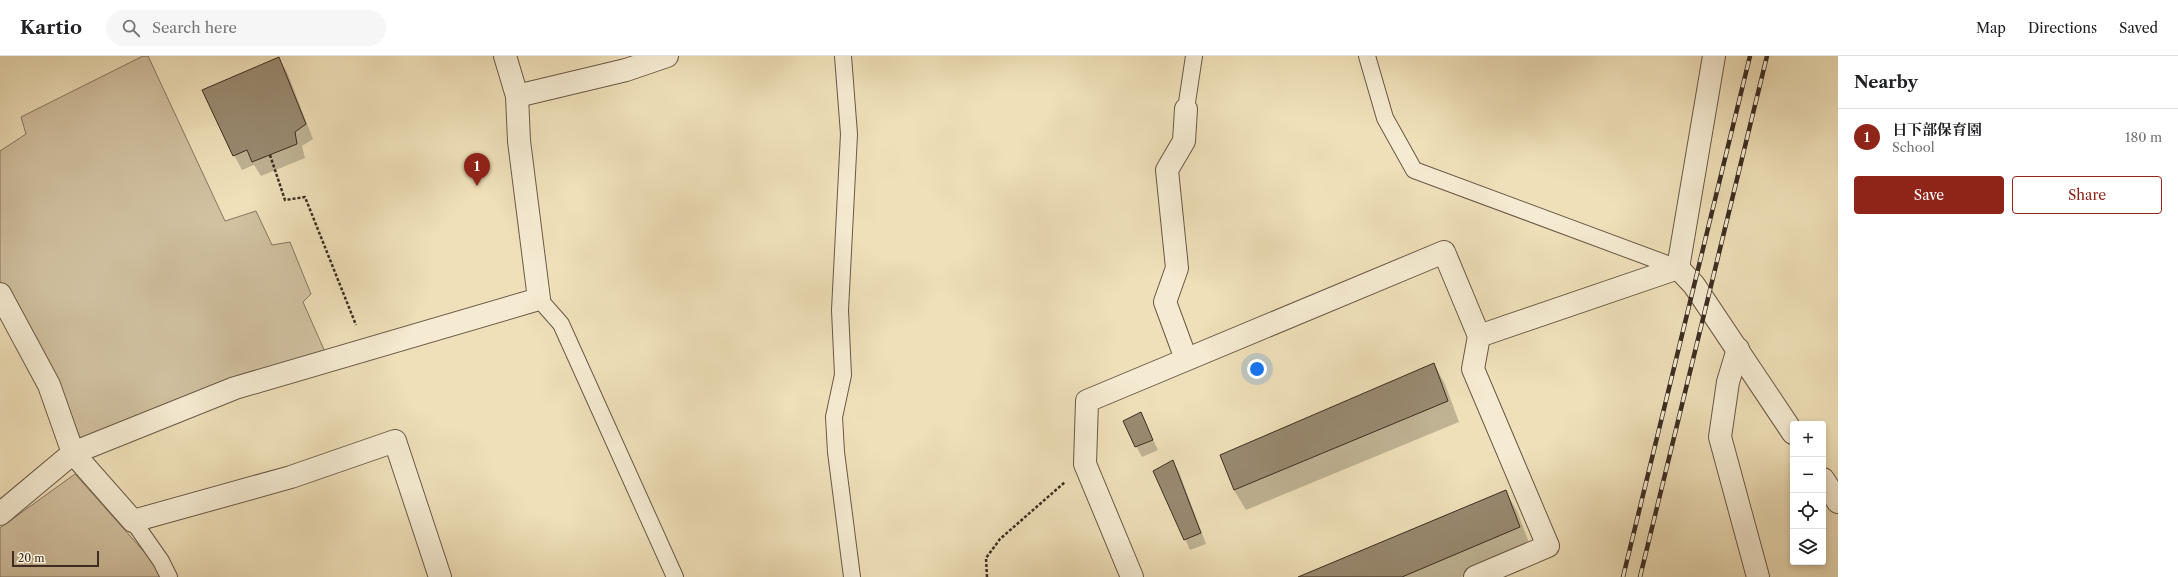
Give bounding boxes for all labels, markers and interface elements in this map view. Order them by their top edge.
search box [106,10,386,46]
text: Kartio [20,16,82,39]
icon: search [120,17,142,39]
text: Search here [152,18,237,37]
text: Map [1976,19,2006,37]
text: Directions [2028,19,2097,37]
text: Saved [2119,19,2158,37]
text: Nearby [1854,72,1918,92]
text: 日下部保育園 [1892,120,1982,139]
text: 1 [1864,129,1870,145]
text: 180 m [2125,129,2162,145]
text: School [1892,139,1935,155]
pin: 1 [464,153,490,186]
button: Save [1854,176,2004,214]
button: Share [2012,176,2162,214]
your location [1247,359,1267,379]
map controls [1790,421,1826,565]
button: + [1790,421,1826,457]
button: − [1790,457,1826,493]
button: locate [1790,493,1826,529]
button: layers [1790,529,1826,565]
scale bar [12,549,99,568]
text: 20 m [18,551,44,565]

